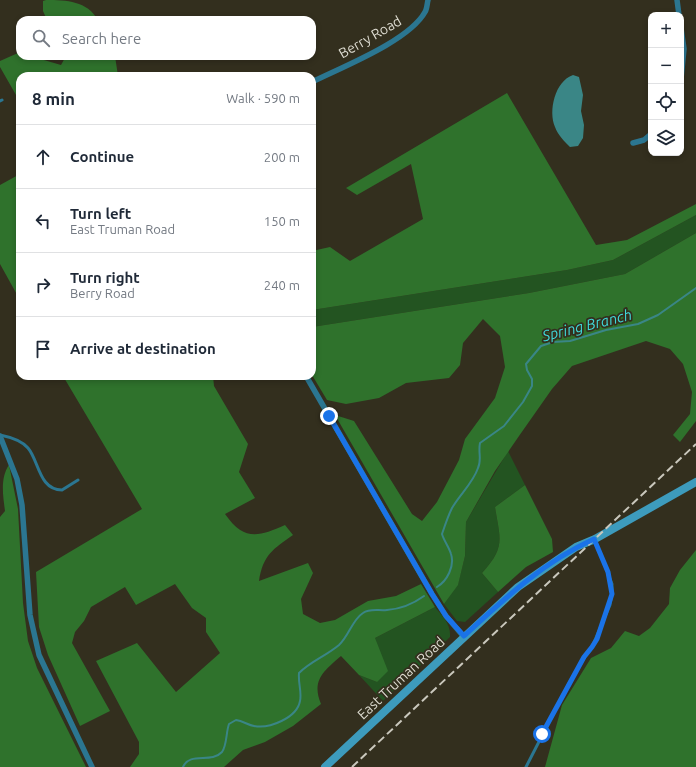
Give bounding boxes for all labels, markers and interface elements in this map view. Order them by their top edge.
map controls [648,12,684,156]
button: + [648,12,684,48]
street label: Berry Road [336,13,404,61]
search box [16,16,316,60]
icon: search [30,27,52,49]
text: Search here [62,30,141,47]
button: − [648,48,684,84]
button: locate [648,84,684,120]
text: 8 min [32,89,75,108]
text: Walk · 590 m [226,91,300,105]
button: layers [648,120,684,156]
icon: ahead [32,146,54,168]
text: Continue [70,148,134,165]
text: 200 m [264,150,300,164]
text: Turn left [70,205,131,222]
icon: left [32,210,54,232]
text: 150 m [264,214,300,228]
text: East Truman Road [70,222,175,236]
text: Turn right [70,269,140,286]
icon: right [32,274,54,296]
text: 240 m [264,278,300,292]
text: Berry Road [70,286,135,300]
water label: Spring Branch [539,306,634,345]
icon: arrive [32,338,54,360]
text: Arrive at destination [70,340,216,357]
route end [320,407,338,425]
street label: East Truman Road [354,634,448,722]
route start [533,725,551,743]

